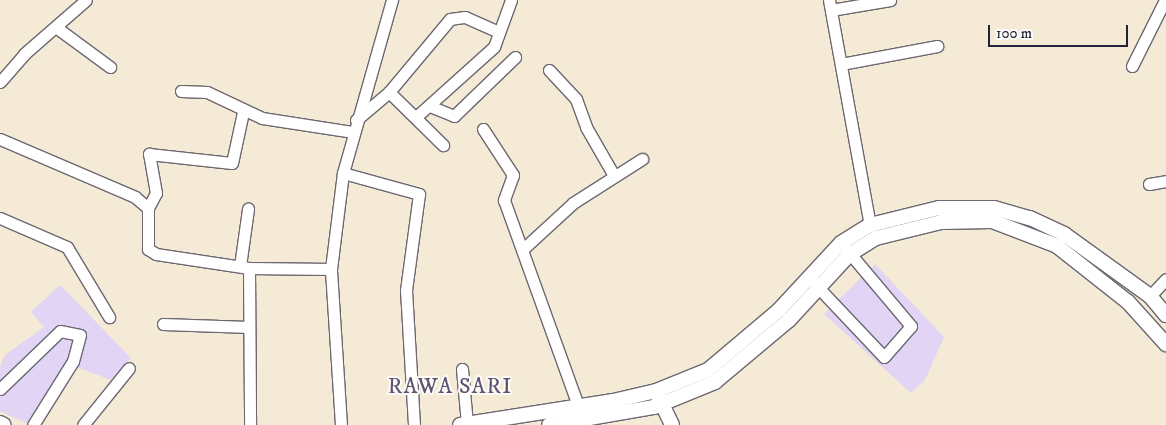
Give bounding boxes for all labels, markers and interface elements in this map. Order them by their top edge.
scale bar [991,15,1131,47]
text: 100 m [996,24,1032,43]
district label: RAWA SARI [387,374,513,400]

